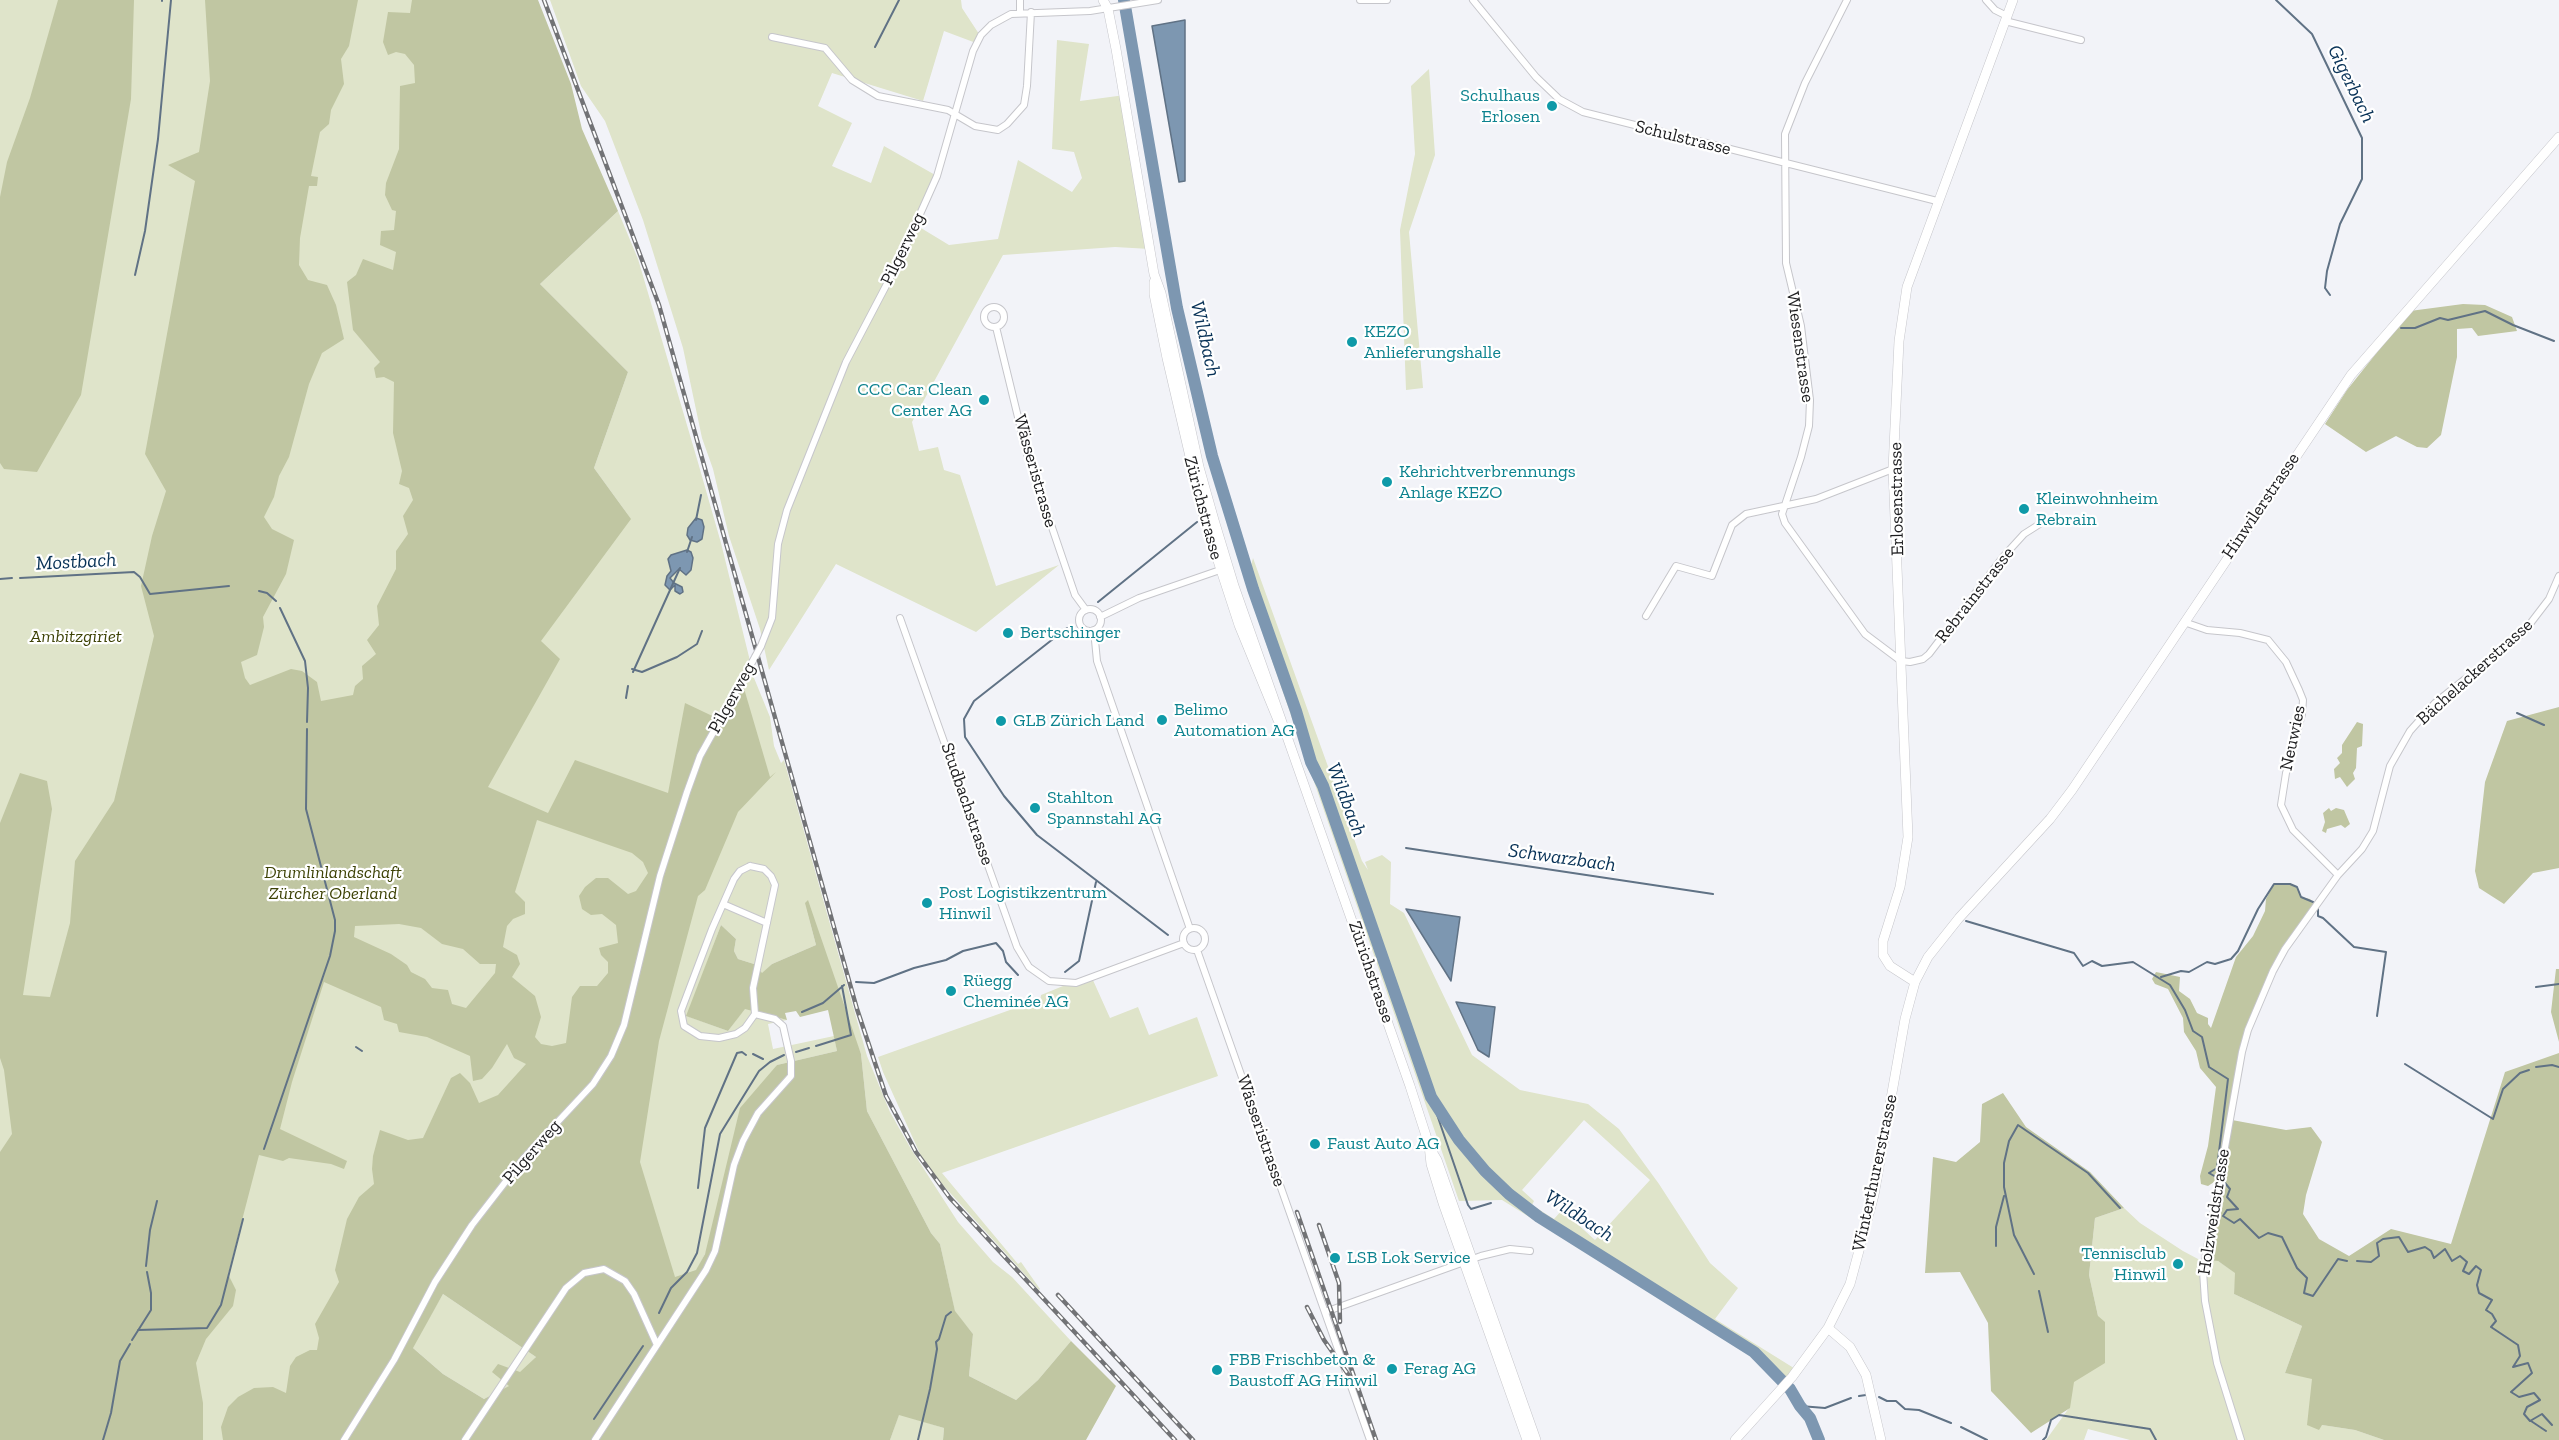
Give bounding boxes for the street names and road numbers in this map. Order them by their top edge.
street label: Schulstrasse [1633,116,1733,160]
street label: Pilgerweg [876,209,930,289]
street label: Wiesenstrasse [1782,290,1818,404]
street label: Wässeristrasse [1009,412,1061,530]
street label: Erlosenstrasse [1885,442,1909,556]
street label: Hinwilerstrasse [2218,449,2304,563]
street label: Zürichstrasse [1179,454,1227,562]
street label: Rebrainstrasse [1931,543,2019,647]
street label: Bächelackerstrasse [2413,614,2537,730]
street label: Pilgerweg [704,659,760,737]
street label: Neuwies [2276,703,2310,773]
street label: Studbachstrasse [936,740,998,868]
street label: Zürichstrasse [1343,918,1399,1026]
street label: Wässeristrasse [1232,1072,1290,1190]
street label: Winterthurerstrasse [1848,1092,1902,1254]
street label: Pilgerweg [498,1115,566,1189]
street label: Holzweidstrasse [2193,1147,2235,1277]

